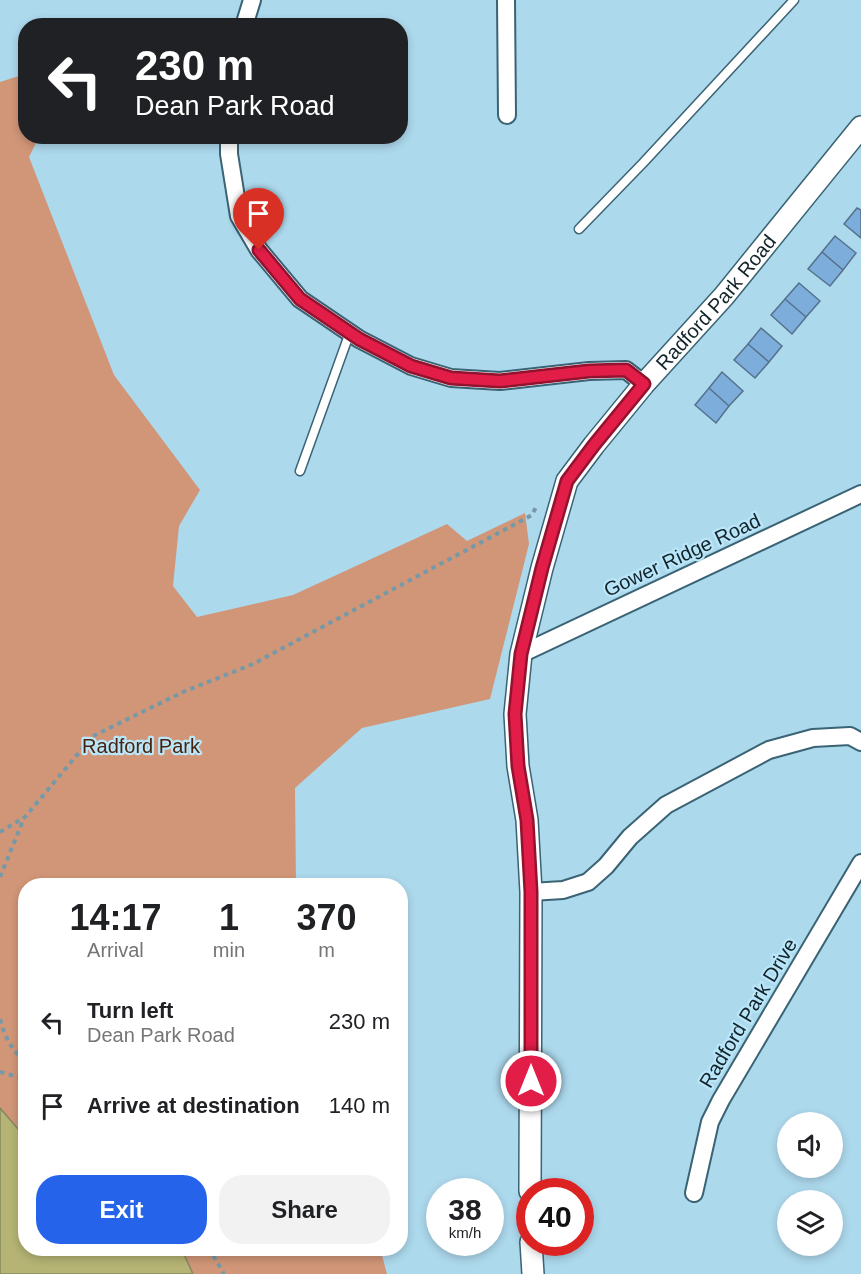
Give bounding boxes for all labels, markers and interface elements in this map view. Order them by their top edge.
icon: left [36,42,114,120]
text: 230 m [135,42,254,89]
text: Dean Park Road [135,91,335,121]
pin [233,188,284,250]
icon: arrive [242,197,275,230]
street label: Radford Park Road [651,230,780,374]
street label: Gower Ridge Road [600,509,764,601]
park label: Radford Park [82,735,201,757]
text: 14:17 [69,897,161,938]
text: 1 [219,897,239,938]
text: 370 [296,897,357,938]
street label: Radford Park Drive [695,934,801,1092]
text: Arrival [87,939,144,961]
text: min [213,939,245,961]
text: m [318,939,335,961]
text: Turn left [87,998,173,1023]
icon: left [36,1006,69,1039]
text: 230 m [329,1009,390,1034]
text: Dean Park Road [87,1024,235,1046]
position arrow [499,1049,563,1113]
icon: arrive [36,1090,69,1123]
text: Arrive at destination [87,1093,300,1118]
text: 140 m [329,1093,390,1118]
map controls [777,1112,843,1256]
button: sound [777,1112,843,1178]
button: Exit [36,1175,207,1244]
button: Share [219,1175,390,1244]
speed limit sign: 40 [516,1178,594,1256]
button: layers [777,1190,843,1256]
text: 38 [448,1193,482,1226]
text: km/h [449,1224,481,1241]

